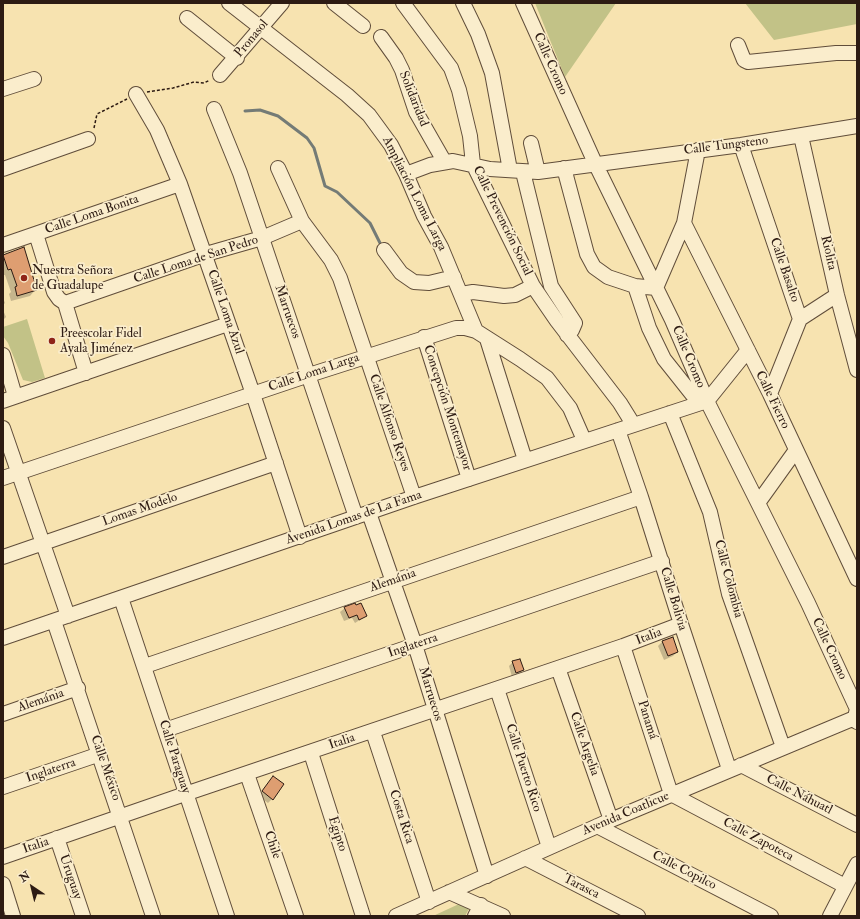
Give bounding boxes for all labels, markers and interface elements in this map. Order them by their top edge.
street label: Pronasol [232,17,272,61]
street label: Calle Cromo [529,31,571,97]
street label: Solidaridad [395,69,431,129]
street label: Calle Tungsteno [683,133,769,159]
street label: Ampliación Loma Larga [378,134,450,254]
street label: Calle Prevención Social [469,164,535,278]
street label: Calle Loma Bonita [43,192,141,238]
street label: Calle Loma de San Pedro [132,232,260,288]
street label: Riolita [816,234,840,272]
street label: Calle Basalto [766,236,802,304]
place label: Nuestra Señora de Guadalupe [32,263,113,294]
street label: Calle Loma Azul [203,268,247,356]
marker: Nuestra Señora de Guadalupe [19,273,29,283]
street label: Marruecos [271,283,303,341]
street label: Calle Cromo [668,323,708,391]
place label: Preescolar Fidel Ayala Jiménez [60,326,142,357]
marker: Preescolar Fidel Ayala Jiménez [47,336,57,346]
street label: Concepción Montemayor [419,343,475,473]
street label: Calle Loma Larga [267,350,361,396]
street label: Calle Fierro [751,369,793,431]
street label: Calle Alfonso Reyes [365,372,413,474]
street label: Avenida Lomas de La Fama [284,487,424,549]
street label: Lomas Modelo [100,490,180,530]
street label: Calle Colombia [710,538,746,620]
street label: Calle Bolivia [656,565,690,633]
street label: Alemánia [368,566,418,596]
street label: Calle Cromo [808,616,850,682]
street label: Italia [634,625,664,649]
street label: Inglaterra [386,630,440,662]
street label: Marruecos [414,665,446,723]
street label: Alemánia [16,686,66,716]
street label: Panamá [633,699,661,741]
street label: Calle Argelia [566,710,602,778]
street label: Calle Paraguay [155,718,193,796]
street label: Calle Puerto Rico [501,722,545,814]
street label: Italia [327,730,357,754]
street label: Calle México [87,733,123,803]
street label: Inglaterra [24,755,78,787]
street label: Calle Náhuatl [763,772,835,818]
street label: Costa Rica [385,788,417,846]
street label: Avenida Coatlicue [580,789,672,839]
street label: Egipto [324,814,350,854]
street label: Calle Zapoteca [720,815,796,865]
street label: Chile [260,829,284,861]
street label: Italia [21,834,51,858]
street label: Calle Copilco [649,848,719,894]
street label: Uruguay [55,853,85,901]
north arrow [12,867,52,907]
text: N [17,869,33,885]
street label: Tarasca [560,871,602,903]

